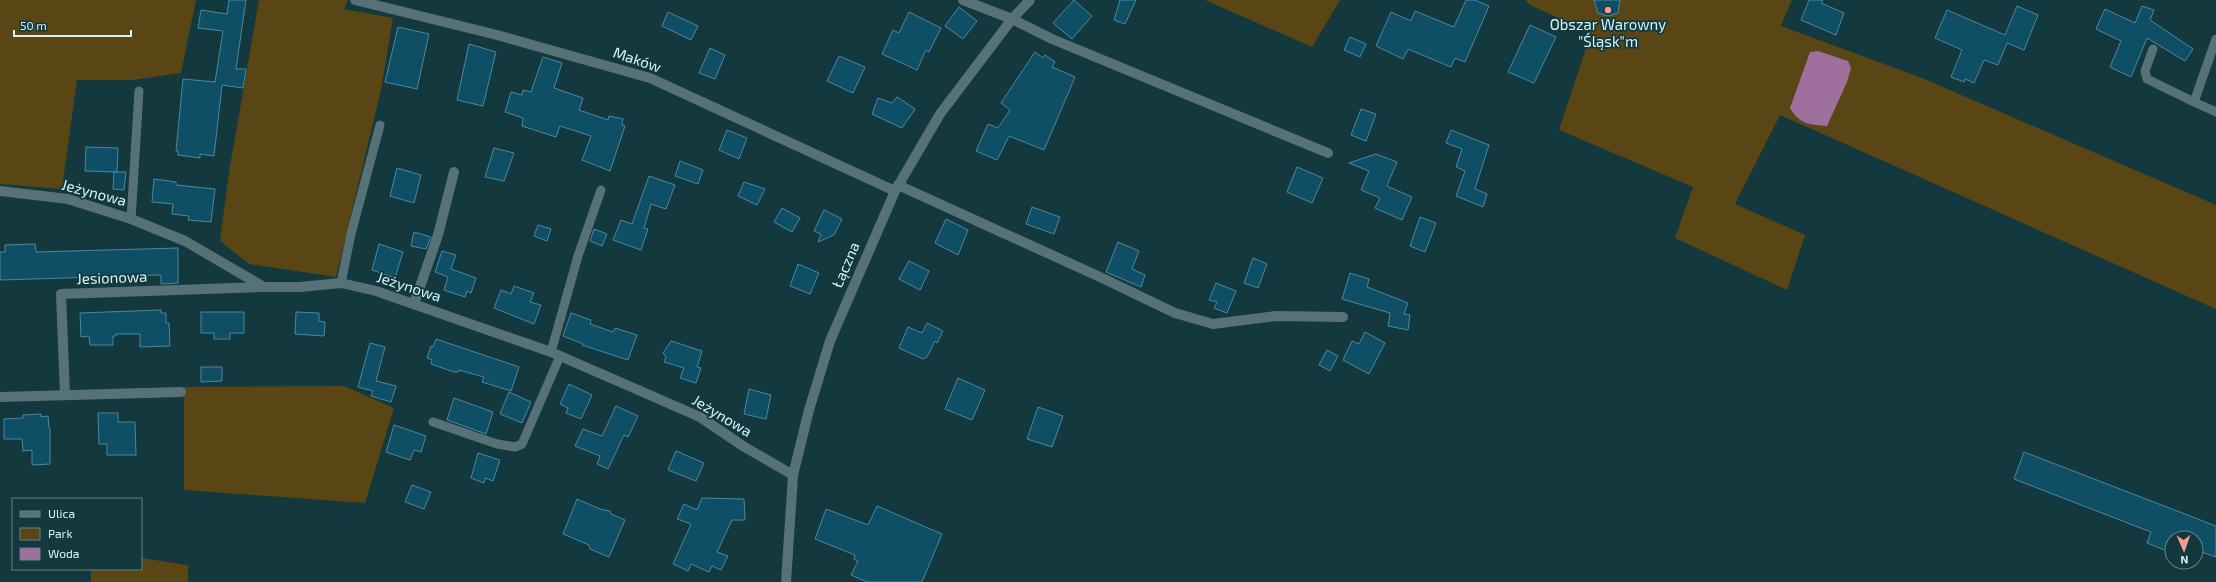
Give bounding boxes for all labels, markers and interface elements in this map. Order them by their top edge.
marker: Obszar Warowny "Śląsk"m [1603,5,1613,15]
scale bar [14,12,131,38]
place label: Obszar Warowny "Śląsk"m [1550,15,1666,50]
text: 50 m [20,18,47,32]
street label: Maków [611,42,664,76]
street label: Jeżynowa [60,175,129,209]
street label: Łączna [827,239,863,290]
street label: Jesionowa [76,267,148,287]
street label: Jeżynowa [375,267,444,305]
street label: Jeżynowa [689,390,756,440]
legend [12,498,142,570]
text: Ulica [48,506,75,520]
text: Park [48,526,73,540]
north arrow [2164,530,2204,570]
text: Woda [48,546,79,560]
text: N [2180,554,2189,567]

